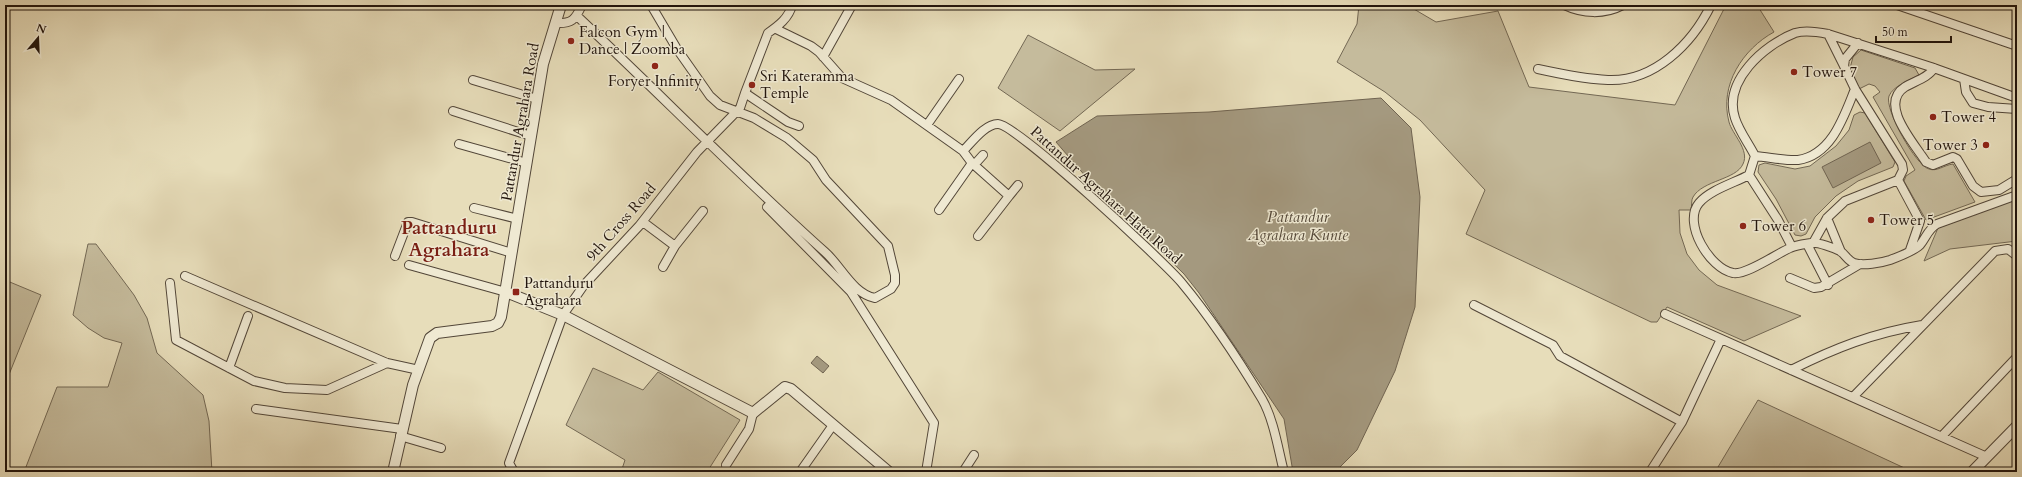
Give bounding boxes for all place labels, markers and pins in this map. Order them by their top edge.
place label: Falcon Gym | Dance | Zoomba [579,22,686,59]
marker: Falcon Gym | Dance | Zoomba [566,36,576,46]
marker: Foryer Infinity [650,61,660,71]
place label: Tower 7 [1802,62,1857,82]
place label: Sri Kateramma Temple [760,66,855,103]
marker: Tower 7 [1789,67,1799,77]
place label: Foryer Infinity [608,71,702,91]
marker: Sri Kateramma Temple [747,80,757,90]
place label: Tower 4 [1941,107,1996,127]
marker: Tower 4 [1928,112,1938,122]
place label: Tower 3 [1923,135,1978,155]
marker: Tower 3 [1981,140,1991,150]
place label: Tower 5 [1879,210,1934,230]
marker: Tower 5 [1866,215,1876,225]
place label: Tower 6 [1751,216,1806,236]
marker: Tower 6 [1738,221,1748,231]
place label: Pattanduru Agrahara [524,273,594,310]
marker: Pattanduru Agrahara [511,287,521,297]

